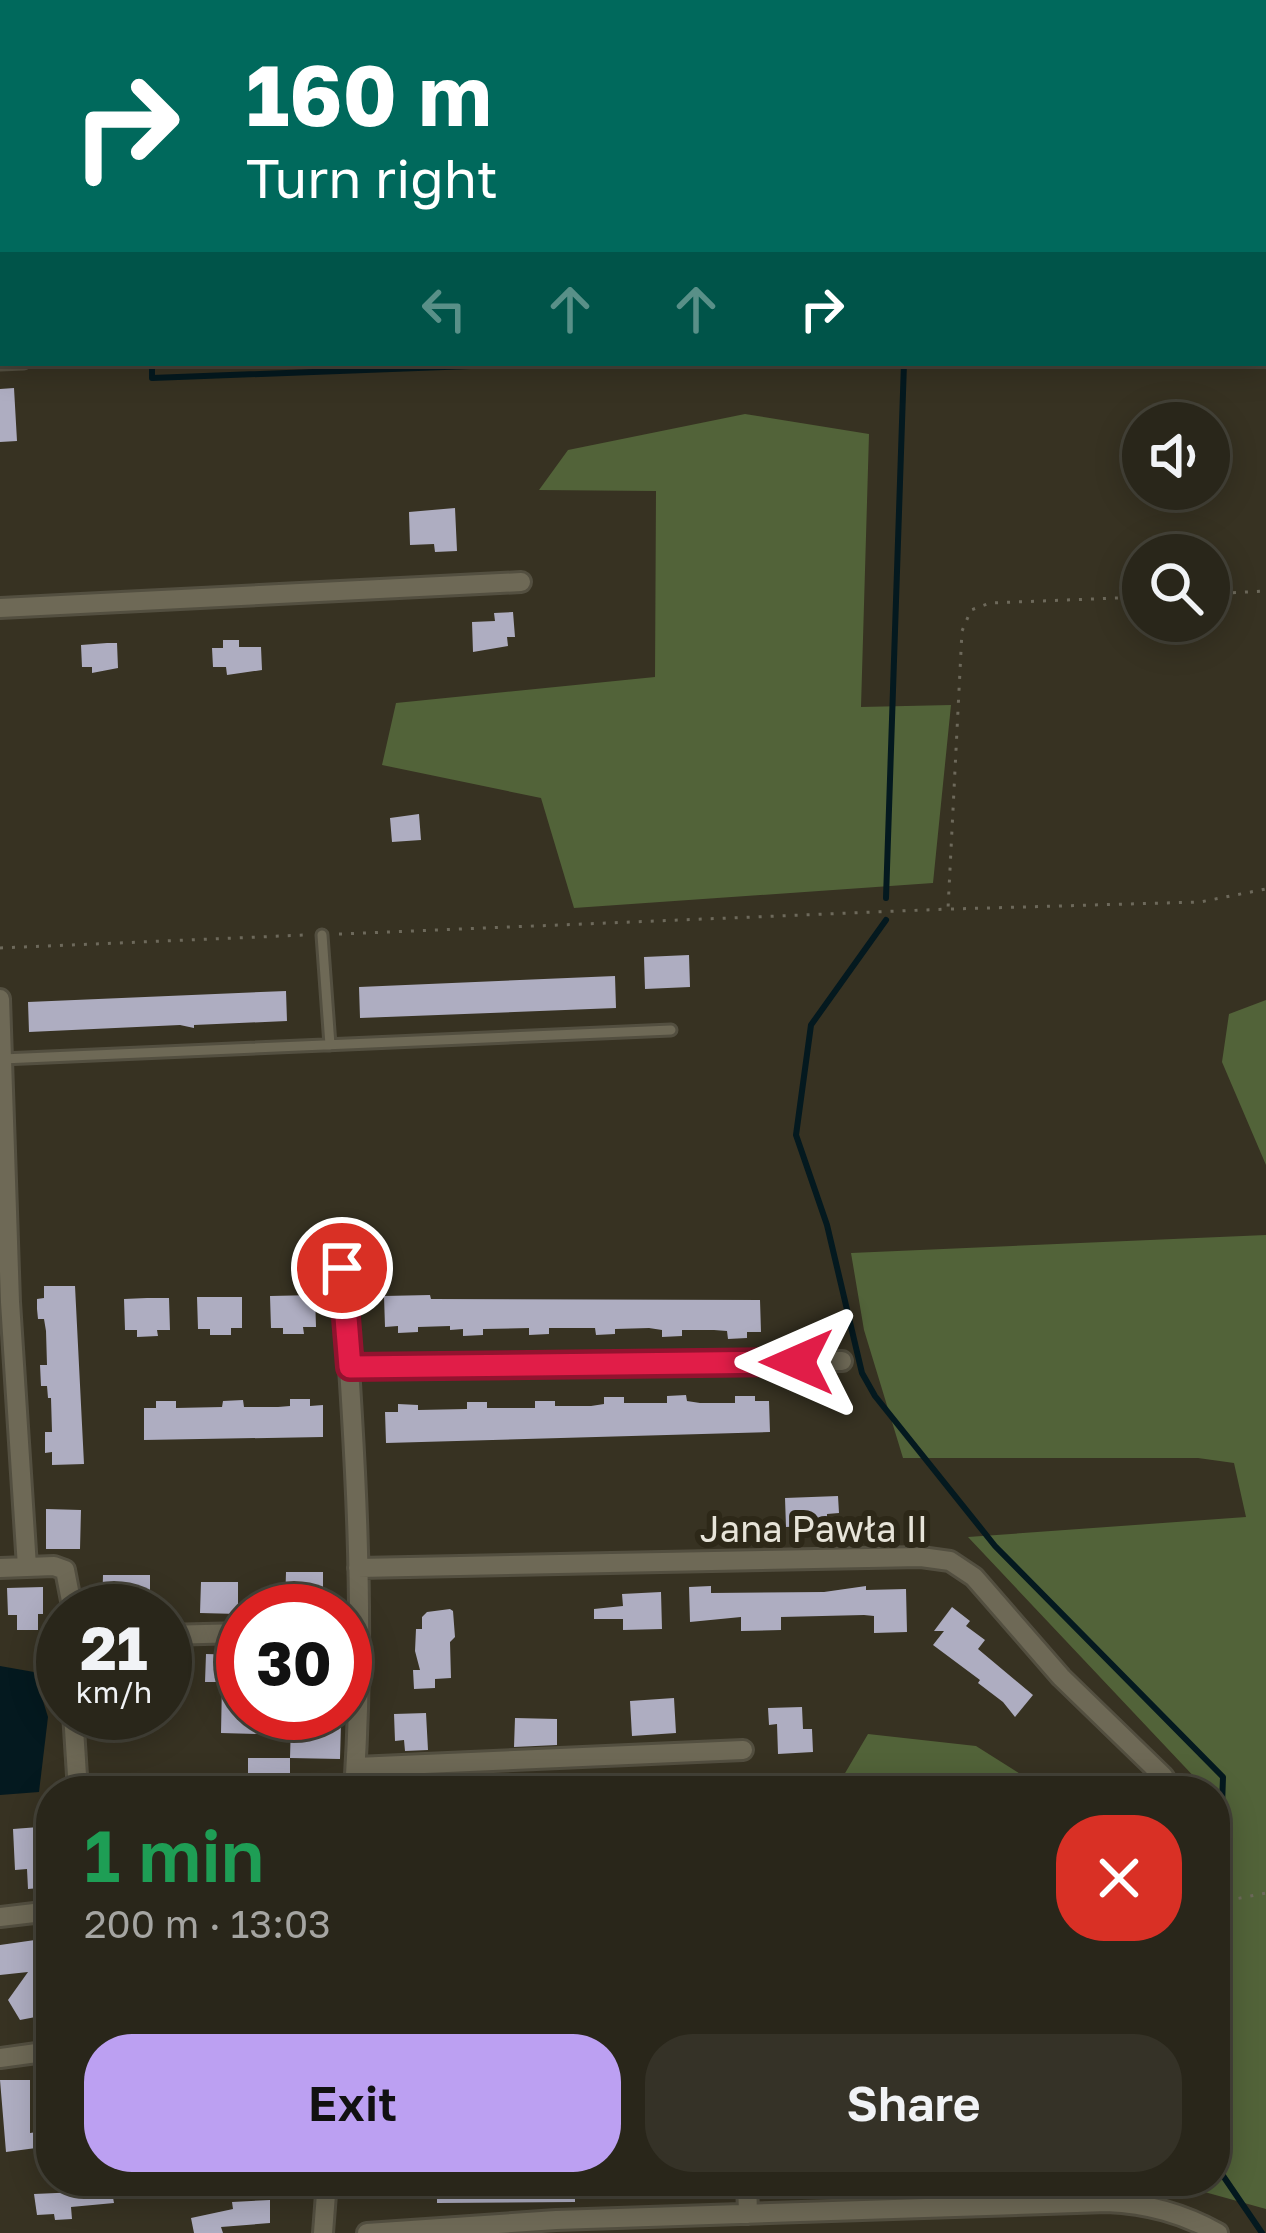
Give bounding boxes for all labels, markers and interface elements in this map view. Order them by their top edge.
text: 160 m [246,44,492,144]
icon: right [48,48,204,204]
text: Turn right [246,145,498,210]
icon: left [411,276,477,342]
icon: ahead [537,276,603,342]
icon: ahead [663,276,729,342]
icon: right [789,276,855,342]
map controls [1122,402,1230,642]
button: sound [1122,402,1230,510]
button: search [1122,534,1230,642]
pin [291,1217,393,1319]
icon: arrive [309,1235,375,1301]
position arrow [734,1299,860,1425]
street label: Jana Pawła II [700,1507,928,1550]
speed limit sign: 30 [216,1584,372,1740]
text: 21 [80,1611,148,1683]
text: km/h [76,1674,152,1710]
text: 1 min [84,1811,264,1898]
button: close [1056,1815,1182,1941]
text: 200 m · 13:03 [84,1900,331,1947]
button: Exit [84,2034,621,2172]
button: Share [645,2034,1182,2172]

